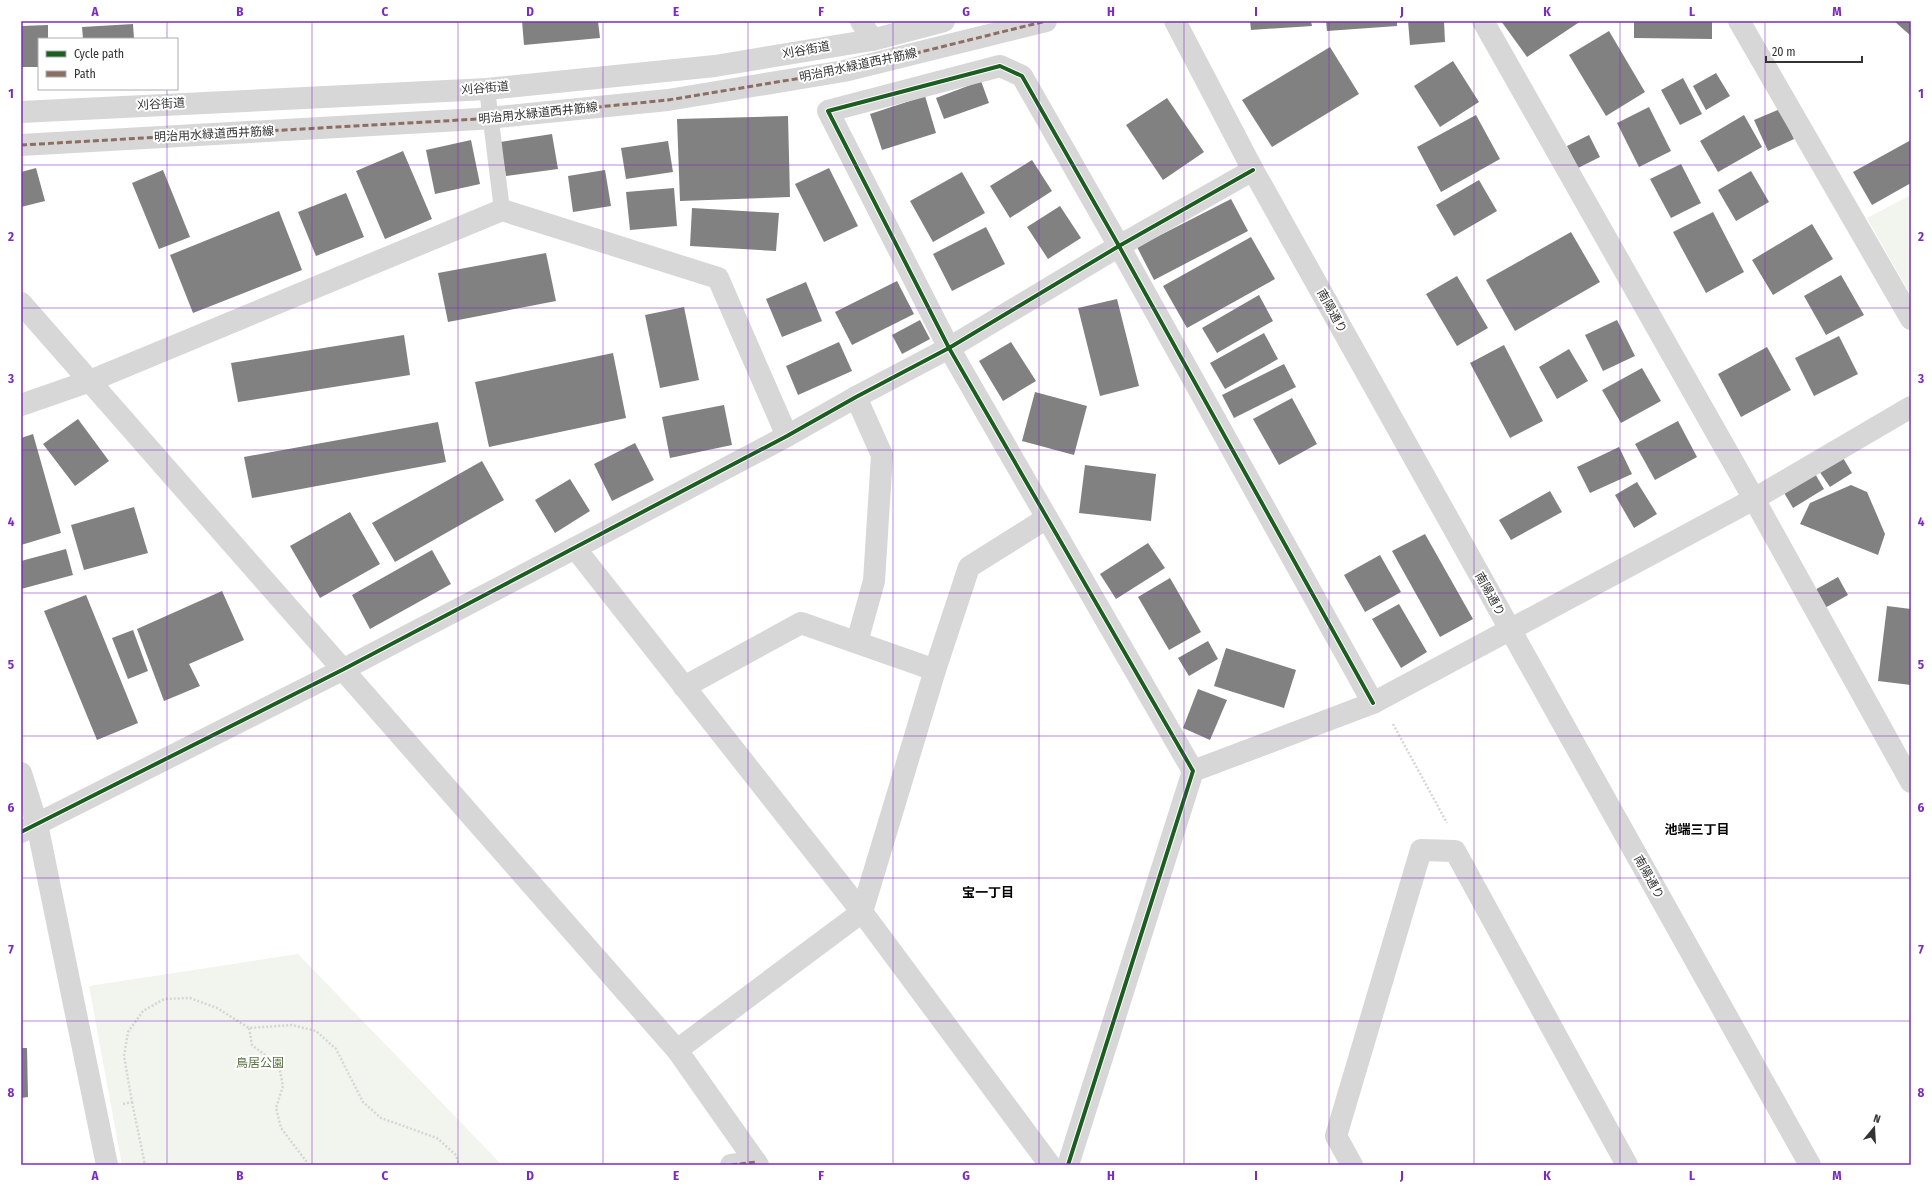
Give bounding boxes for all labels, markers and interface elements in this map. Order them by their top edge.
text: A [90,4,99,19]
text: B [236,4,244,19]
text: C [382,4,389,19]
text: D [526,4,534,19]
text: E [673,4,679,19]
text: F [818,4,824,19]
text: G [962,4,970,19]
text: H [1107,4,1115,19]
text: I [1254,4,1258,19]
text: J [1399,4,1404,19]
text: K [1543,4,1551,19]
text: L [1689,4,1695,19]
text: M [1832,4,1842,19]
legend [38,38,178,90]
scale bar [1766,38,1862,64]
street label: 刈谷街道 [781,39,831,61]
text: 20 m [1772,45,1796,59]
street label: 明治用水緑道西井筋線 [798,46,918,84]
text: Cycle path [74,47,124,61]
text: Path [74,67,96,81]
street label: 刈谷街道 [460,79,510,97]
text: 1 [8,86,14,101]
text: 1 [1918,86,1924,101]
street label: 刈谷街道 [137,96,185,112]
street label: 明治用水緑道西井筋線 [478,100,598,126]
street label: 明治用水緑道西井筋線 [154,124,274,144]
text: 2 [7,229,14,244]
text: 2 [1917,229,1924,244]
street label: 南陽通り [1314,287,1350,335]
text: 3 [7,371,14,386]
text: 3 [1917,371,1924,386]
text: 4 [8,514,15,529]
text: 4 [1918,514,1925,529]
street label: 南陽通り [1472,570,1508,618]
text: 5 [8,657,14,672]
text: 5 [1918,657,1924,672]
text: 6 [8,800,15,815]
text: 6 [1918,800,1925,815]
district label: 池端三丁目 [1664,822,1730,837]
street label: 南陽通り [1631,853,1667,901]
district label: 宝一丁目 [962,885,1014,900]
text: 7 [8,942,14,957]
text: 7 [1918,942,1924,957]
park label: 鳥居公園 [236,1056,284,1070]
text: 8 [8,1085,15,1100]
text: 8 [1918,1085,1925,1100]
north arrow [1854,1108,1894,1148]
text: N [1872,1112,1882,1126]
text: A [90,1168,99,1183]
text: B [236,1168,244,1183]
text: C [382,1168,389,1183]
text: D [526,1168,534,1183]
text: E [673,1168,679,1183]
text: F [818,1168,824,1183]
text: G [962,1168,970,1183]
text: H [1107,1168,1115,1183]
text: I [1254,1168,1258,1183]
text: J [1399,1168,1404,1183]
text: K [1543,1168,1551,1183]
text: L [1689,1168,1695,1183]
text: M [1832,1168,1842,1183]

